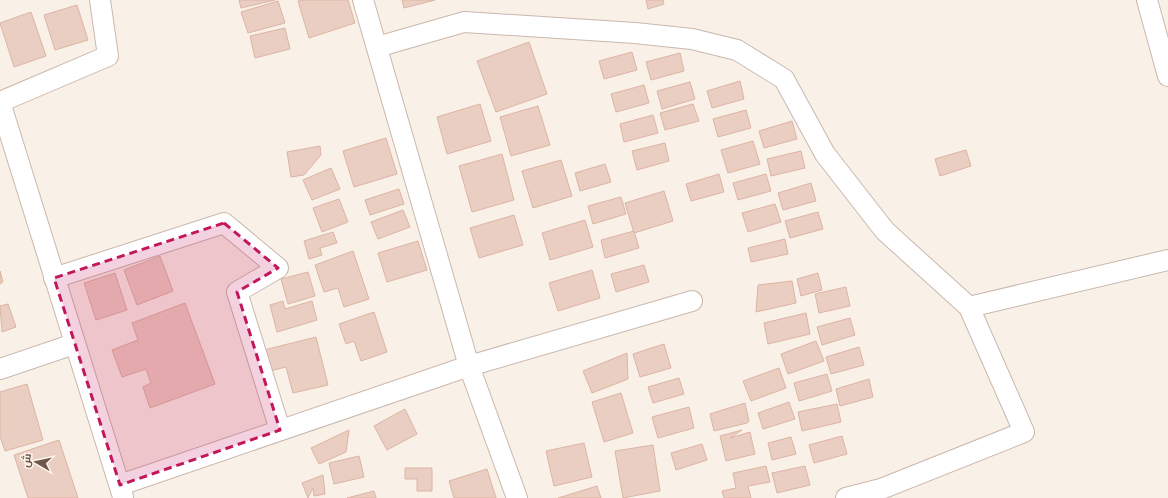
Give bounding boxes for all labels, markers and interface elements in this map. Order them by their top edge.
north arrow [16,442,56,482]
text: ش [17,452,35,469]

